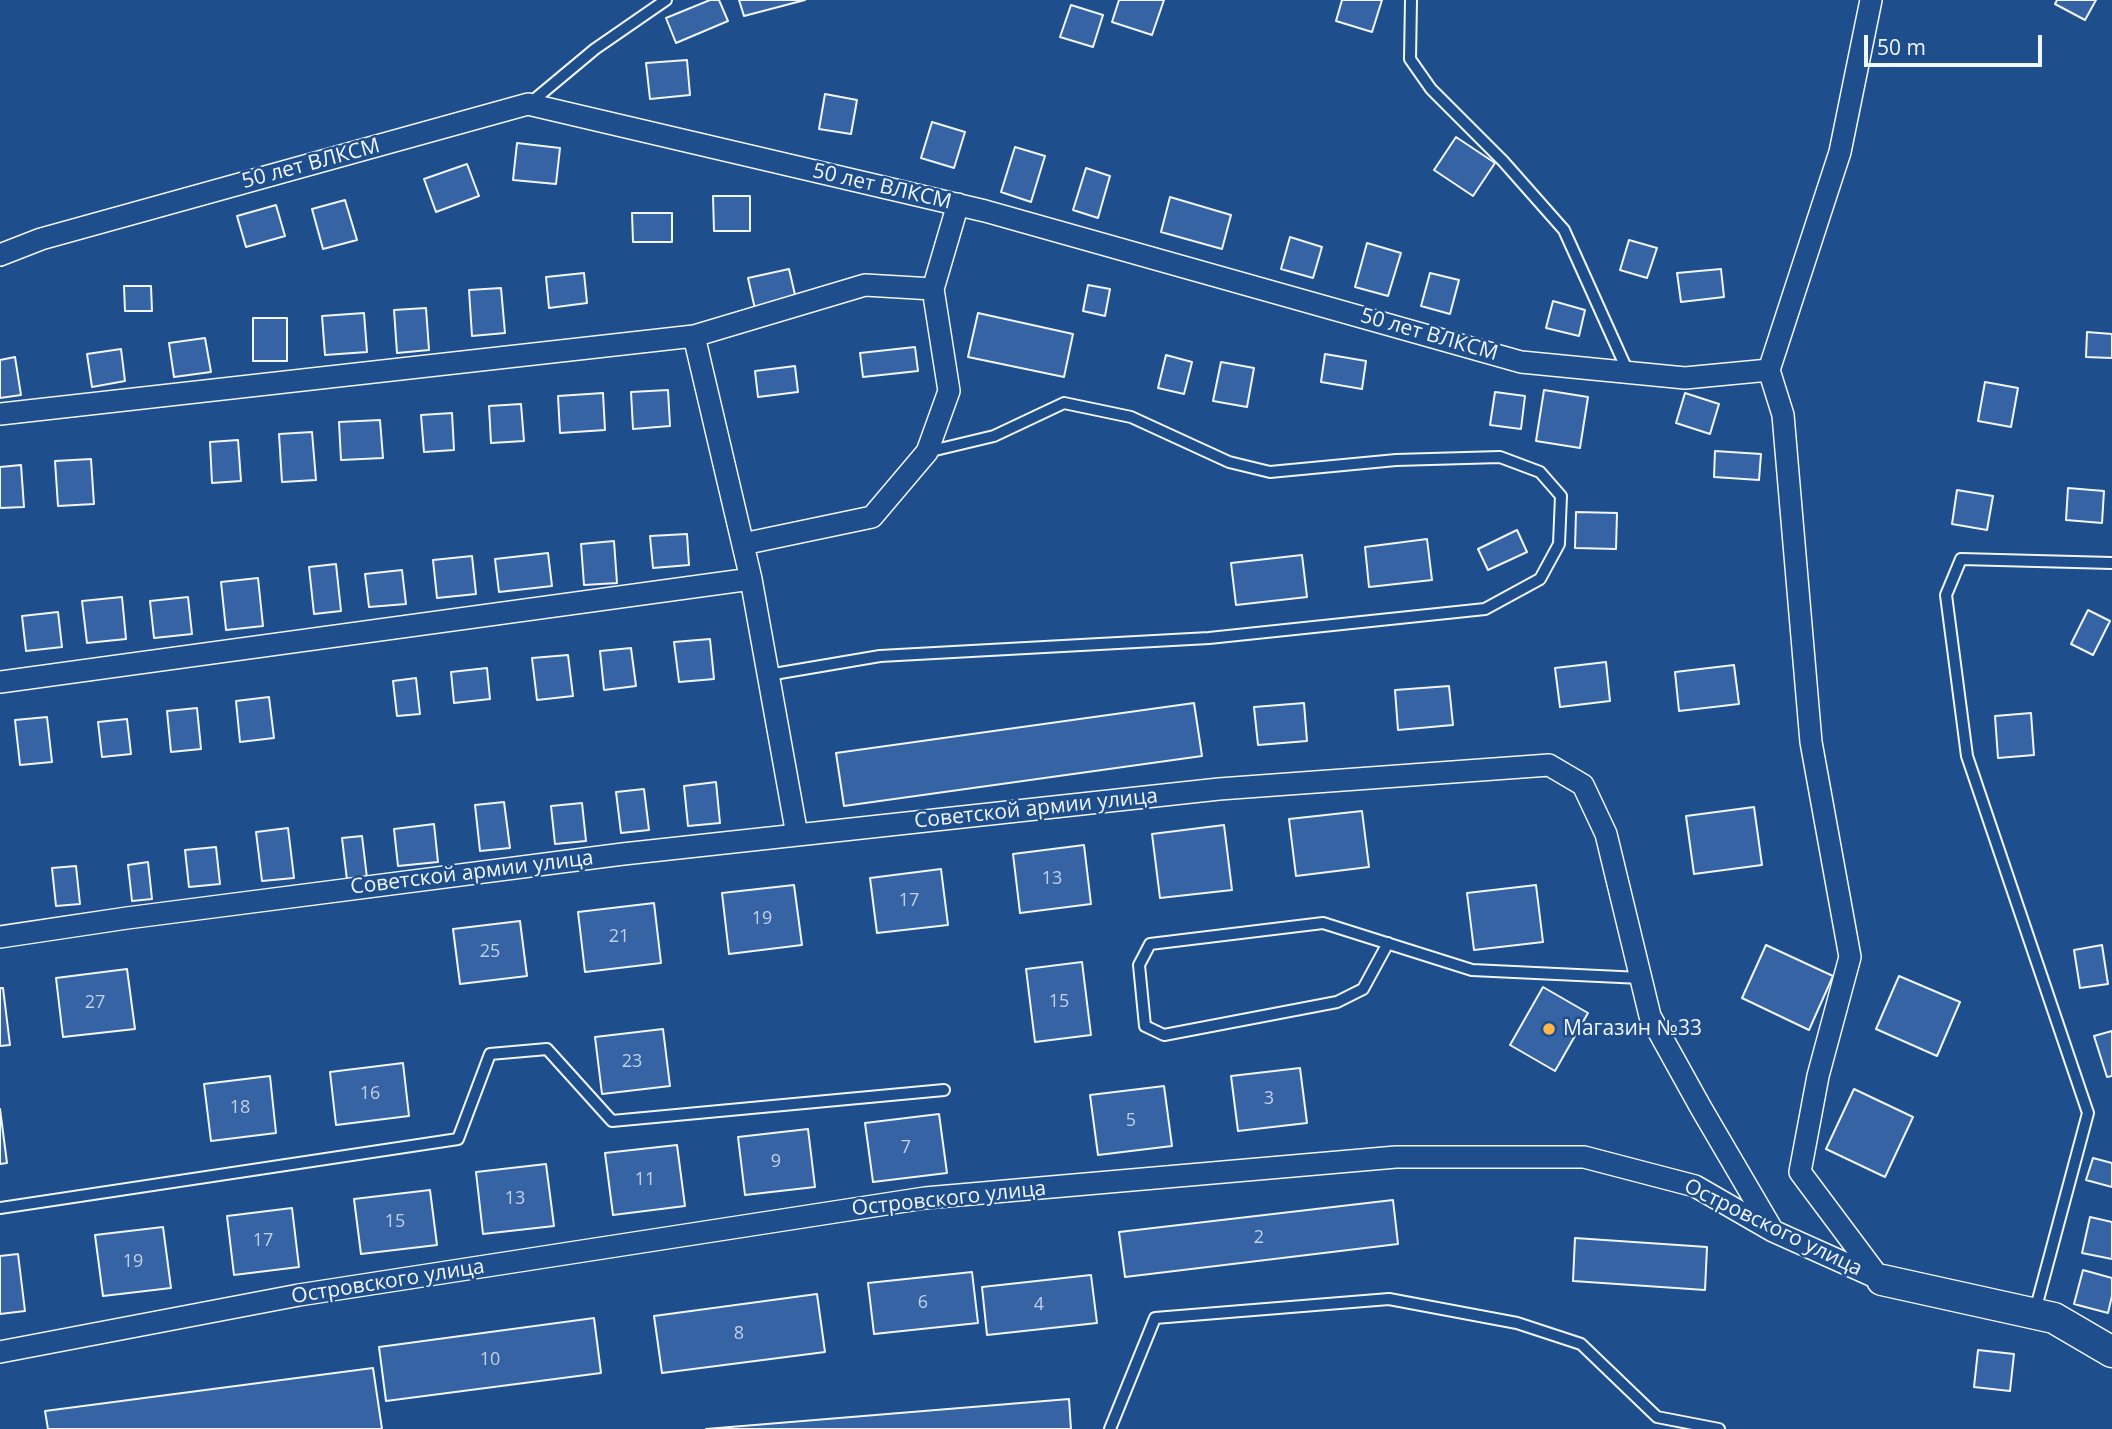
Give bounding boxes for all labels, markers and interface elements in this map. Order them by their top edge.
scale bar [1867,21,2046,65]
text: 50 m [1877,33,1926,61]
street label: 50 лет ВЛКСМ [239,133,383,195]
street label: 50 лет ВЛКСМ [810,159,954,215]
street label: 50 лет ВЛКСМ [1357,303,1501,367]
street label: Советской армии улица [913,784,1159,834]
street label: Советской армии улица [349,846,595,900]
house number: 13 [1042,868,1062,890]
house number: 17 [899,890,919,912]
house number: 19 [752,908,772,930]
house number: 21 [609,926,629,948]
house number: 25 [480,941,500,963]
house number: 15 [1049,991,1069,1013]
house number: 27 [85,992,105,1014]
place label: Магазин №33 [1563,1016,1702,1042]
marker: Магазин №33 [1541,1021,1557,1037]
house number: 23 [622,1051,642,1073]
house number: 16 [360,1083,380,1105]
house number: 3 [1264,1088,1274,1110]
house number: 18 [230,1097,250,1119]
house number: 5 [1126,1110,1136,1132]
house number: 7 [901,1137,911,1159]
house number: 9 [771,1151,781,1173]
house number: 11 [635,1169,655,1191]
street label: Островского улица [1680,1174,1866,1282]
street label: Островского улица [851,1176,1047,1222]
house number: 13 [505,1188,525,1210]
house number: 15 [385,1211,405,1233]
house number: 2 [1254,1227,1264,1249]
house number: 17 [253,1230,273,1252]
house number: 19 [123,1251,143,1273]
street label: Островского улица [290,1254,486,1310]
house number: 6 [918,1292,928,1314]
house number: 4 [1034,1294,1044,1316]
house number: 8 [734,1323,744,1345]
house number: 10 [480,1349,500,1371]

